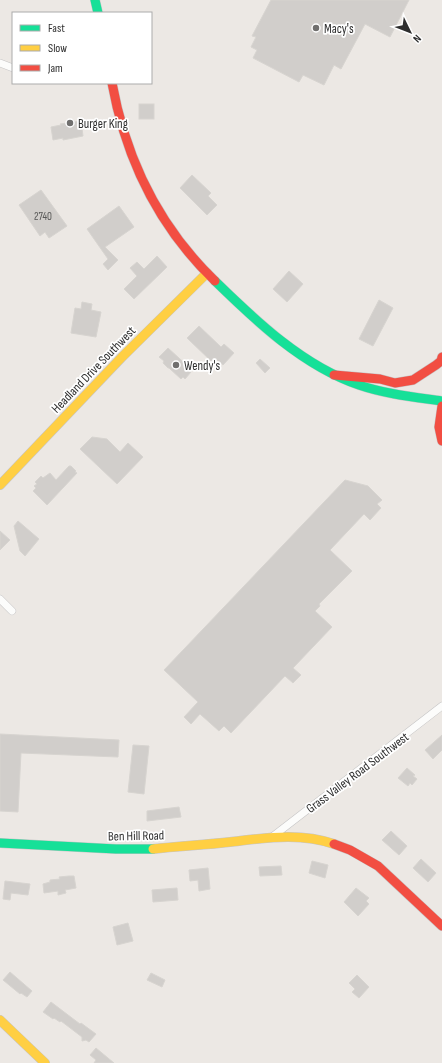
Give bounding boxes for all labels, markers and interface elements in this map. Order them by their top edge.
legend [12,12,152,84]
north arrow [390,12,430,52]
text: Fast [48,21,65,36]
place label: Macy's [324,21,354,37]
marker: Macy's [311,23,321,33]
text: N [410,32,424,45]
text: Slow [48,41,67,56]
text: Jam [47,61,63,76]
place label: Burger King [78,116,128,132]
marker: Burger King [65,118,75,128]
house number: 2740 [34,210,52,223]
street label: Headland Drive Southwest [48,323,139,416]
place label: Wendy's [184,358,221,374]
marker: Wendy's [171,360,181,370]
street label: Grass Valley Road Southwest [303,729,412,817]
street label: Ben Hill Road [108,828,164,844]

